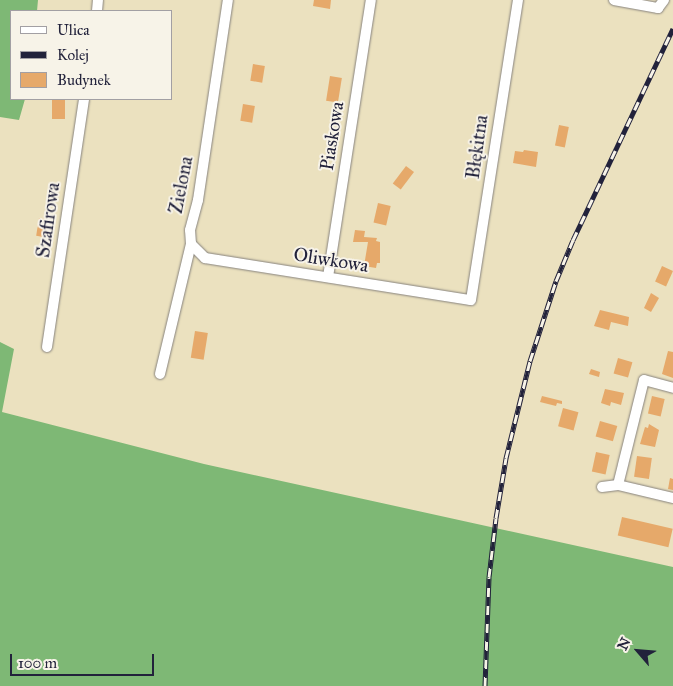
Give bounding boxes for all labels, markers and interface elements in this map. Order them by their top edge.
legend [10,10,172,100]
text: Ulica [57,21,90,39]
text: Kolej [57,46,89,64]
text: Budynek [57,71,111,89]
street label: Piaskowa [315,100,349,172]
street label: Błękitna [461,113,493,181]
street label: Zielona [164,154,198,216]
street label: Szafirowa [31,181,65,259]
street label: Oliwkowa [292,243,370,277]
north arrow [613,626,663,676]
text: N [614,635,634,653]
scale bar [12,644,156,676]
text: 100 m [18,654,57,672]

